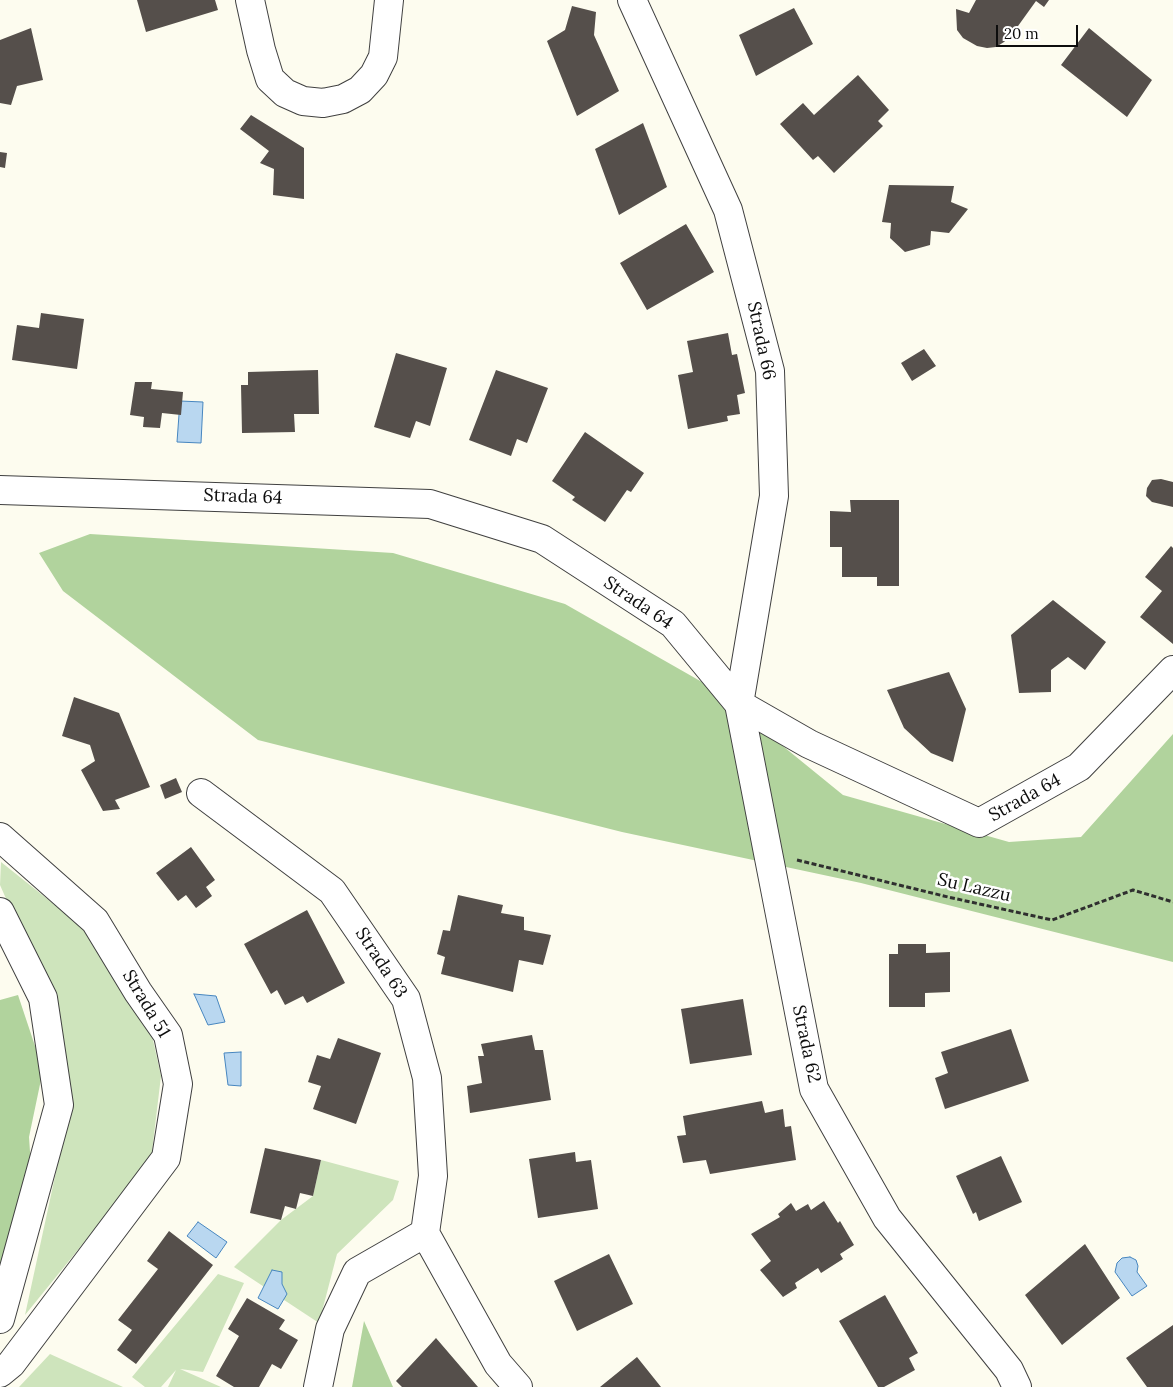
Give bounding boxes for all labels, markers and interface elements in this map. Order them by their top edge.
scale bar [998,15,1080,47]
text: 20 m [1004,24,1039,43]
street label: Strada 66 [742,300,780,382]
street label: Strada 64 [203,485,283,509]
street label: Strada 64 [599,572,677,634]
street label: Strada 64 [985,769,1065,827]
street label: Su Lazzu [935,869,1013,907]
street label: Strada 63 [350,924,412,1002]
street label: Strada 51 [117,966,175,1042]
street label: Strada 62 [787,1003,825,1085]

